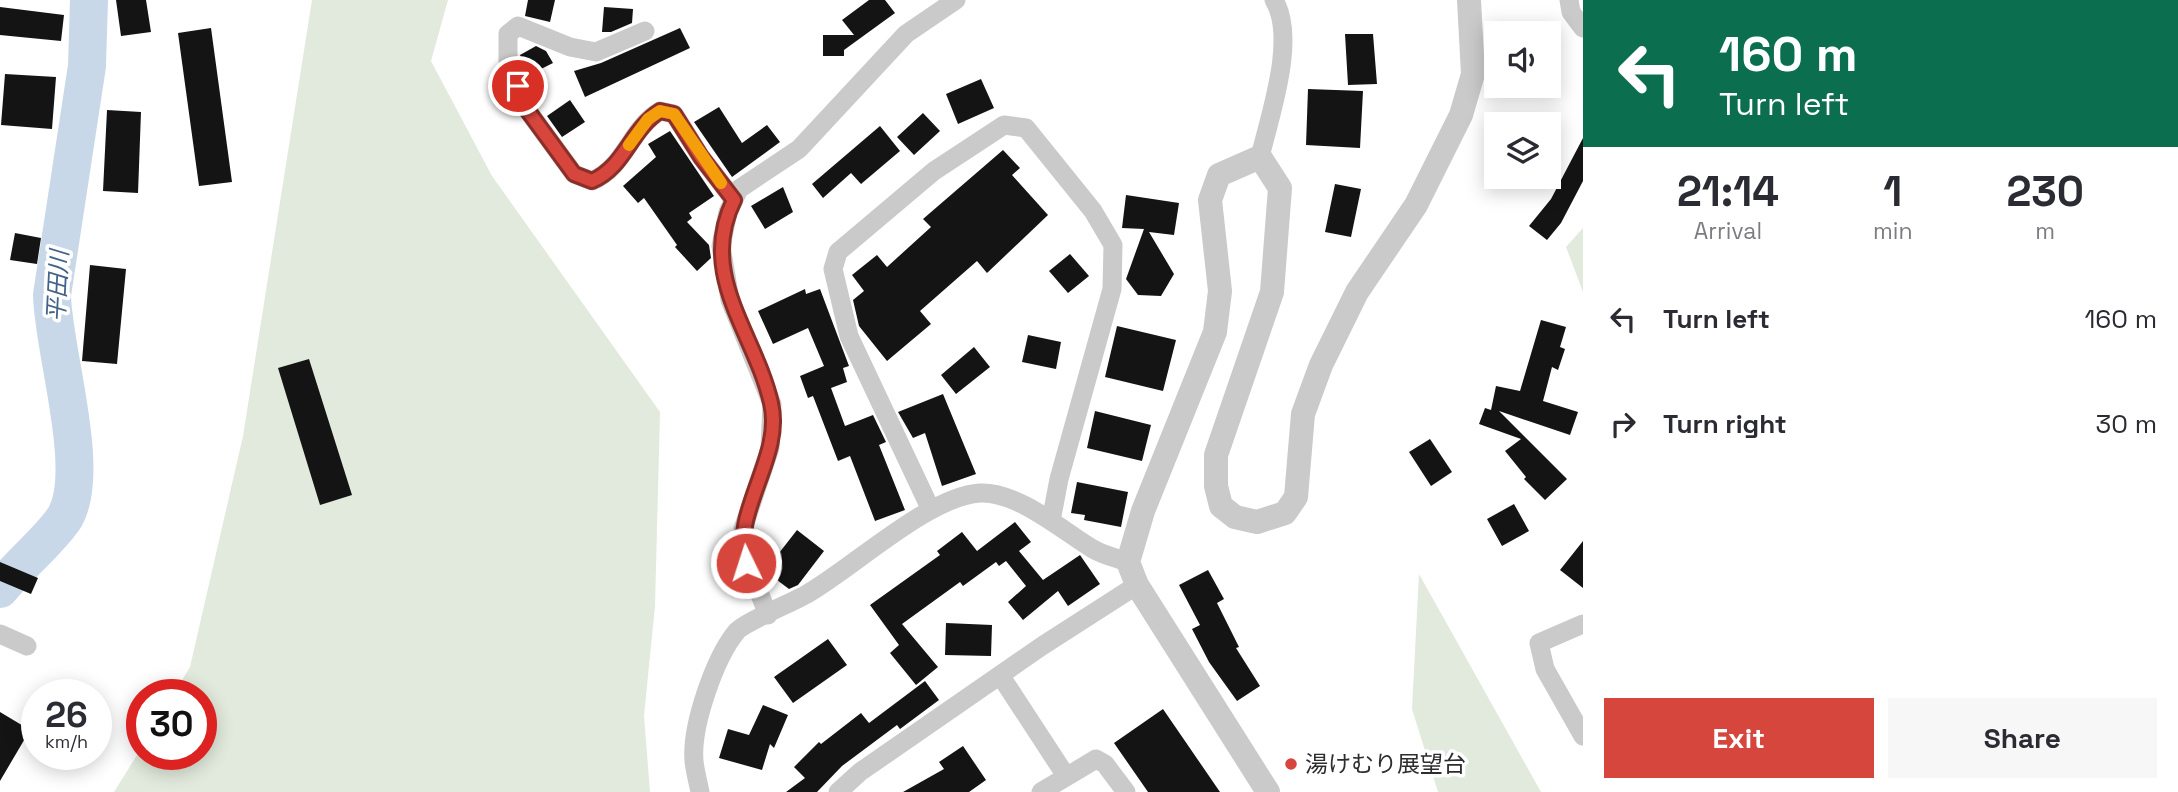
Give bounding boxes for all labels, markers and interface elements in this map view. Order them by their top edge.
map controls [1484,21,1561,189]
button: sound [1484,21,1561,98]
text: 160 m [1719,23,1857,85]
icon: left [1604,28,1695,119]
pin [488,56,548,116]
icon: arrive [499,67,537,105]
text: Turn left [1719,84,1849,124]
button: layers [1484,112,1561,189]
text: 21:14 [1677,165,1779,218]
text: 1 [1883,165,1902,218]
text: 230 [2006,165,2084,218]
text: Arrival [1694,216,1762,246]
text: min [1873,216,1912,246]
text: m [2035,216,2055,246]
water label: 平田川 [40,246,75,323]
icon: left [1604,300,1642,338]
text: Turn left [1663,302,1770,336]
text: 160 m [2085,302,2157,336]
icon: right [1604,405,1642,443]
text: Turn right [1663,407,1787,441]
text: 30 m [2096,407,2157,441]
position arrow [709,526,783,600]
speed limit sign: 30 [126,679,217,770]
text: 26 [45,693,88,737]
button: Exit [1604,698,1874,778]
button: Share [1888,698,2157,778]
text: km/h [45,730,88,753]
place label: 湯けむり展望台 [1305,749,1466,779]
marker: 湯けむり展望台 [1283,756,1299,772]

